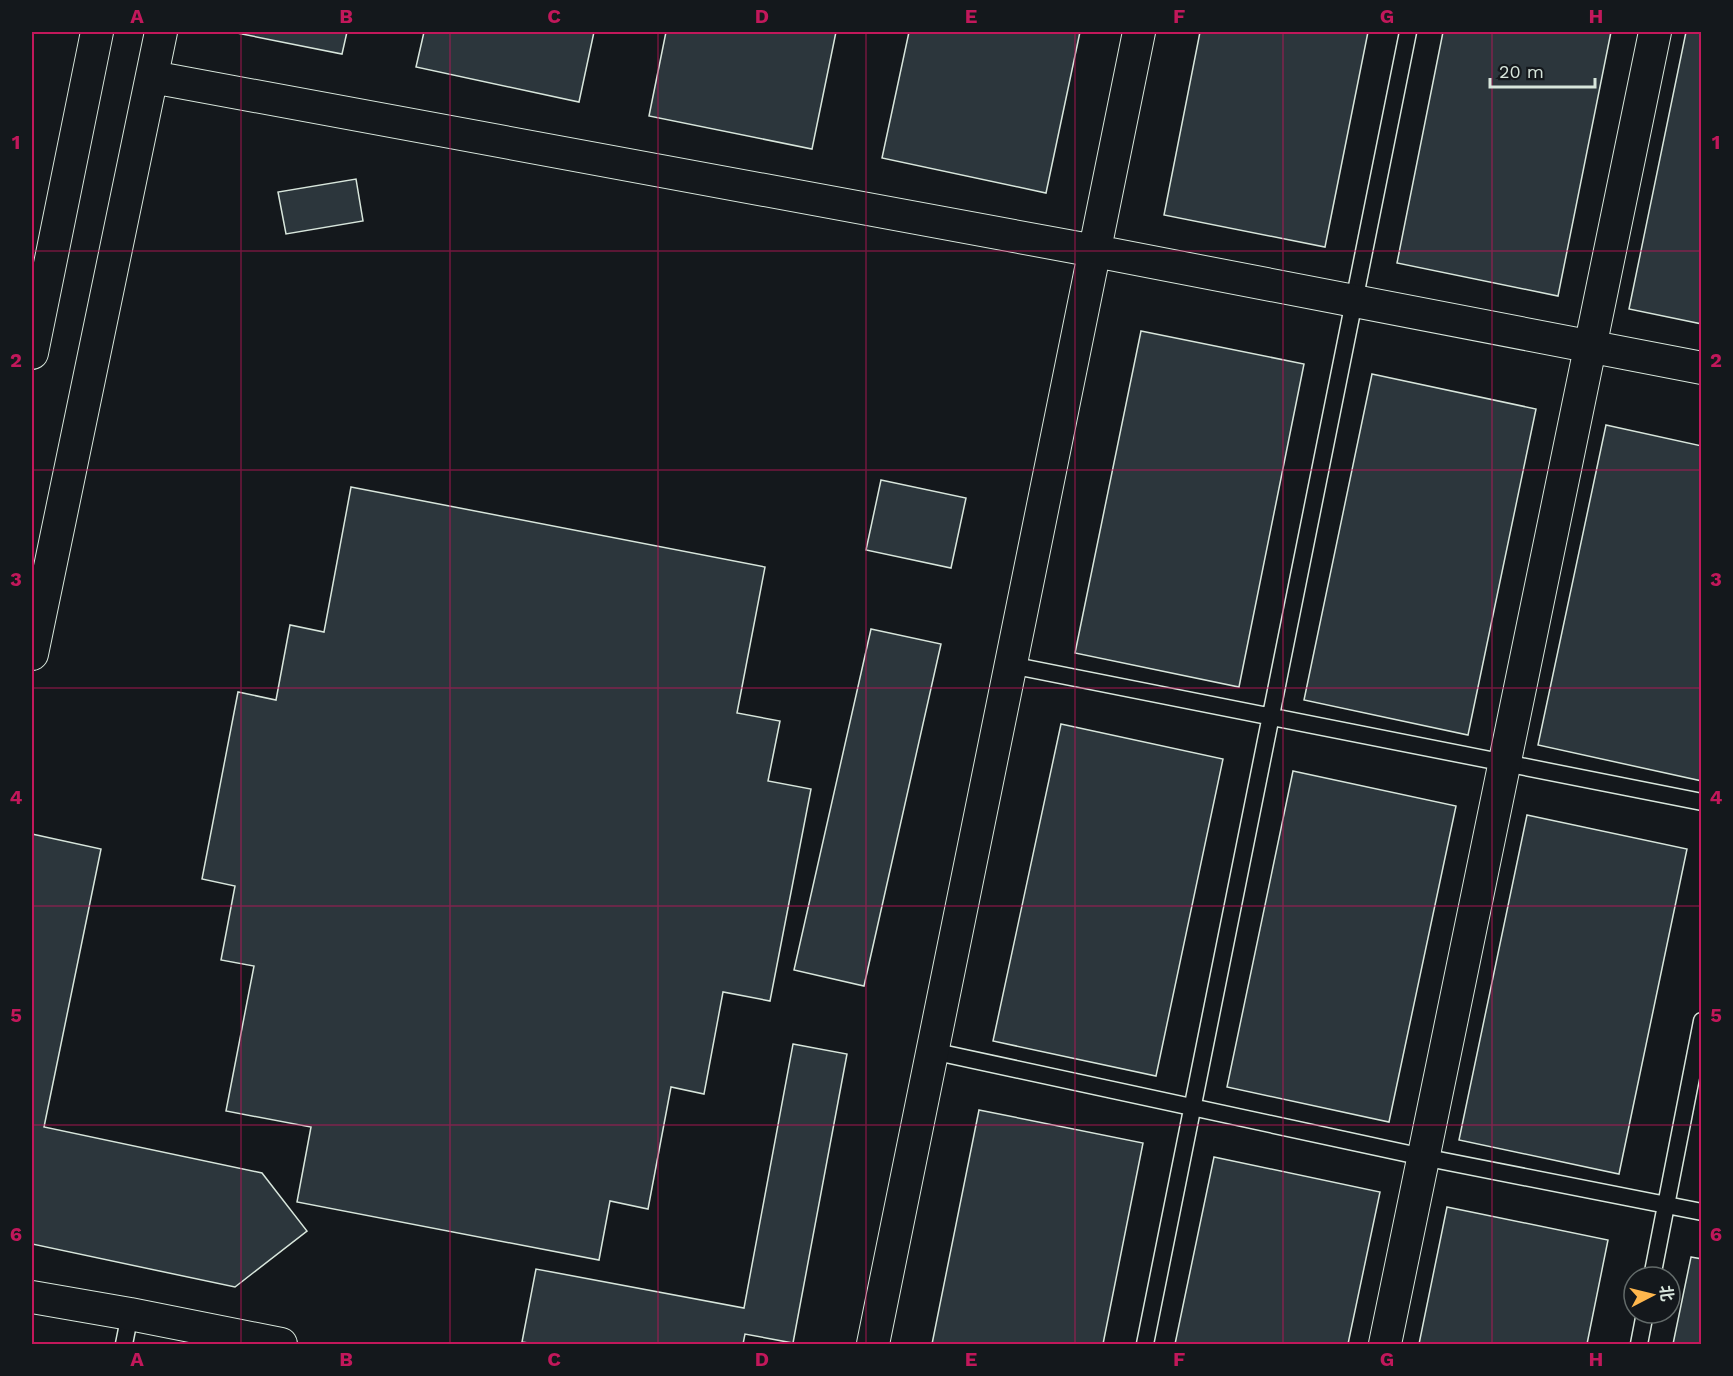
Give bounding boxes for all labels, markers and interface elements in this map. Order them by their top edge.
text: A [130,4,144,28]
text: B [339,4,353,28]
text: C [547,4,561,28]
text: D [755,4,769,28]
text: E [965,4,977,28]
text: F [1173,4,1185,28]
text: G [1380,4,1394,28]
text: H [1589,4,1603,28]
scale bar [1490,51,1595,89]
text: 20 m [1499,61,1544,82]
text: 1 [12,130,20,154]
text: 1 [1712,130,1720,154]
text: 2 [10,348,22,372]
text: 2 [1710,348,1722,372]
text: 3 [10,567,22,591]
text: 3 [1710,567,1722,591]
text: 4 [10,785,23,809]
text: 4 [1710,785,1723,809]
text: 5 [10,1003,22,1027]
text: 5 [1710,1003,1722,1027]
text: 6 [10,1222,22,1246]
text: 6 [1710,1222,1722,1246]
north arrow [1622,1265,1682,1325]
text: 北 [1656,1284,1677,1302]
text: A [130,1347,144,1371]
text: B [339,1347,353,1371]
text: C [547,1347,561,1371]
text: D [755,1347,769,1371]
text: E [965,1347,977,1371]
text: F [1173,1347,1185,1371]
text: G [1380,1347,1394,1371]
text: H [1589,1347,1603,1371]

